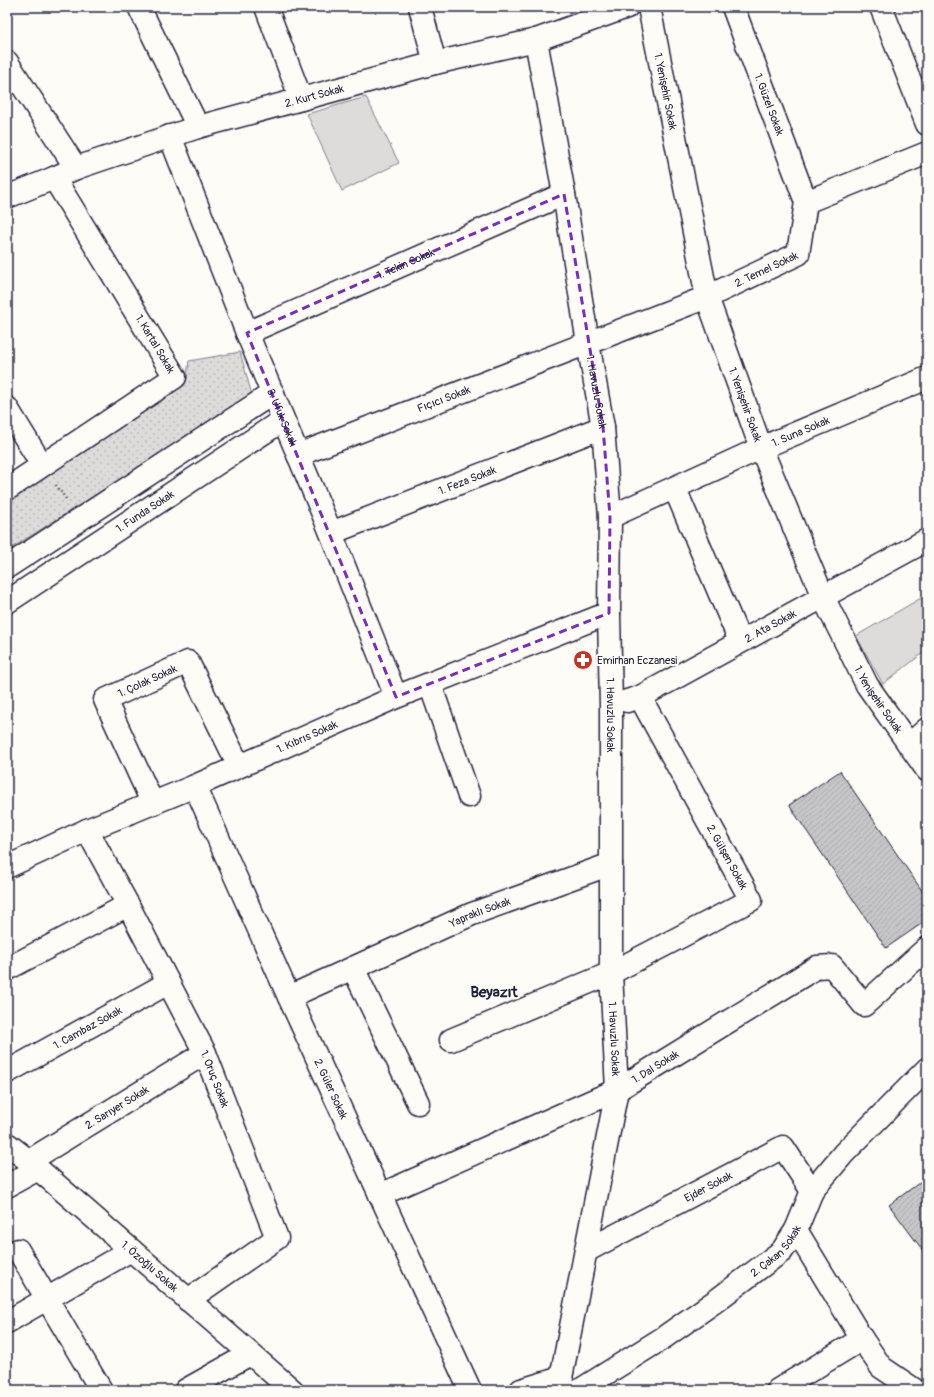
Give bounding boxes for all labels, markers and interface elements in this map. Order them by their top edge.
street label: 1. Yenişehir Sokak [652,52,680,131]
street label: 1. Güzel Sokak [752,72,787,137]
street label: 2. Kurt Sokak [283,81,346,110]
street label: 1. Tekin Sokak [375,245,437,282]
street label: 2. Temel Sokak [732,248,800,290]
street label: 1. Kartal Sokak [132,312,178,376]
street label: 1. Havuzlu Sokak [584,354,610,430]
street label: 1. Yenişehir Sokak [726,366,765,444]
street label: Fıçıcı Sokak [415,383,472,415]
street label: 3. Ufuk Sokak [265,386,300,449]
street label: 1. Suna Sokak [770,413,832,449]
street label: 1. Feza Sokak [436,463,498,497]
street label: 1. Funda Sokak [113,487,177,535]
street label: 2. Ata Sokak [742,606,799,645]
pharmacy icon: Emirhan Eczanesi [572,649,594,671]
place label: Emirhan Eczanesi [597,654,677,667]
street label: 1. Çolak Sokak [116,661,179,700]
street label: 1. Yenişehir Sokak [852,663,906,736]
street label: 1. Havuzlu Sokak [604,677,618,753]
street label: 1. Kıbrıs Sokak [274,717,339,756]
street label: 2. Gülşen Sokak [704,822,750,892]
street label: Yapraklı Sokak [446,894,513,930]
district label: Beyazıt [470,983,519,1002]
street label: 1. Havuzlu Sokak [606,1001,623,1077]
street label: 1. Cambaz Sokak [51,1003,124,1052]
street label: 1. Dal Sokak [629,1047,681,1086]
street label: 1. Oruç Sokak [198,1048,232,1110]
street label: 2. Güler Sokak [312,1057,351,1121]
street label: 2. Sarıyer Sokak [83,1082,151,1132]
street label: Ejder Sokak [682,1168,735,1205]
street label: 2. Çakan Sokak [748,1223,804,1279]
street label: 1. Özoğlu Sokak [119,1238,181,1295]

